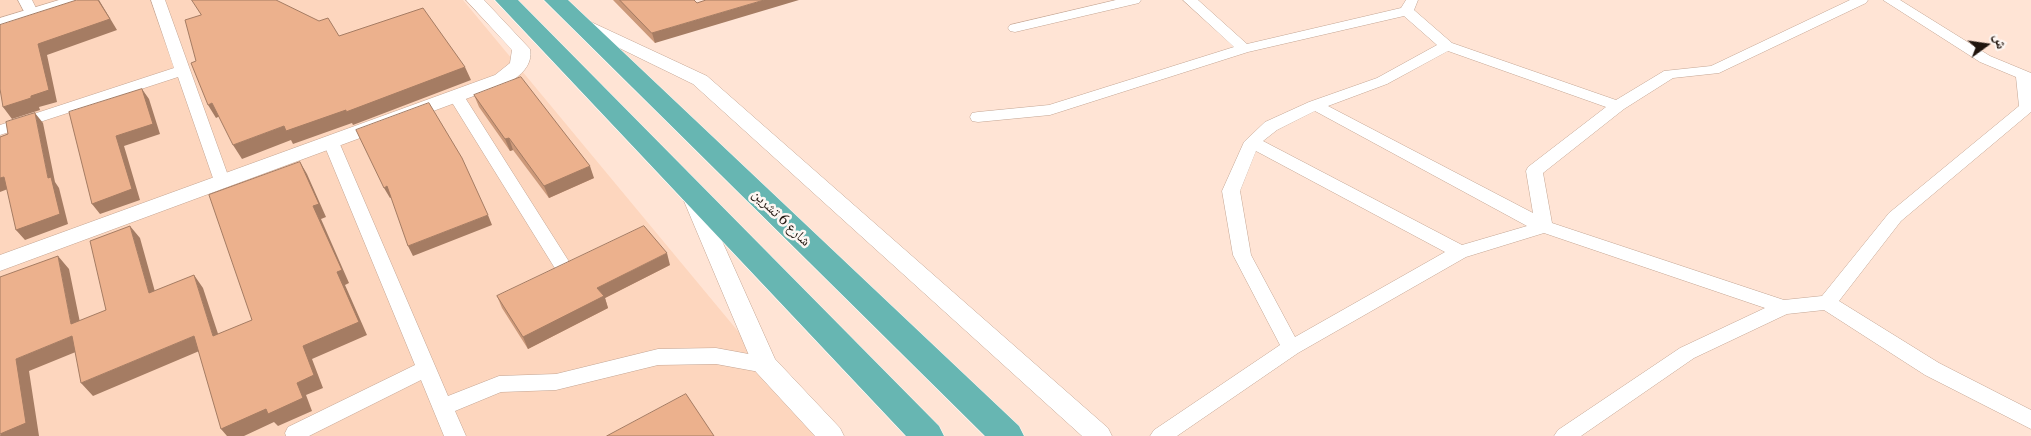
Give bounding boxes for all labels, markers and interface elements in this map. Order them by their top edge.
north arrow [1961,20,2011,70]
text: ش [1990,32,2011,51]
street label: شارع 6 تشرين [748,186,814,250]

